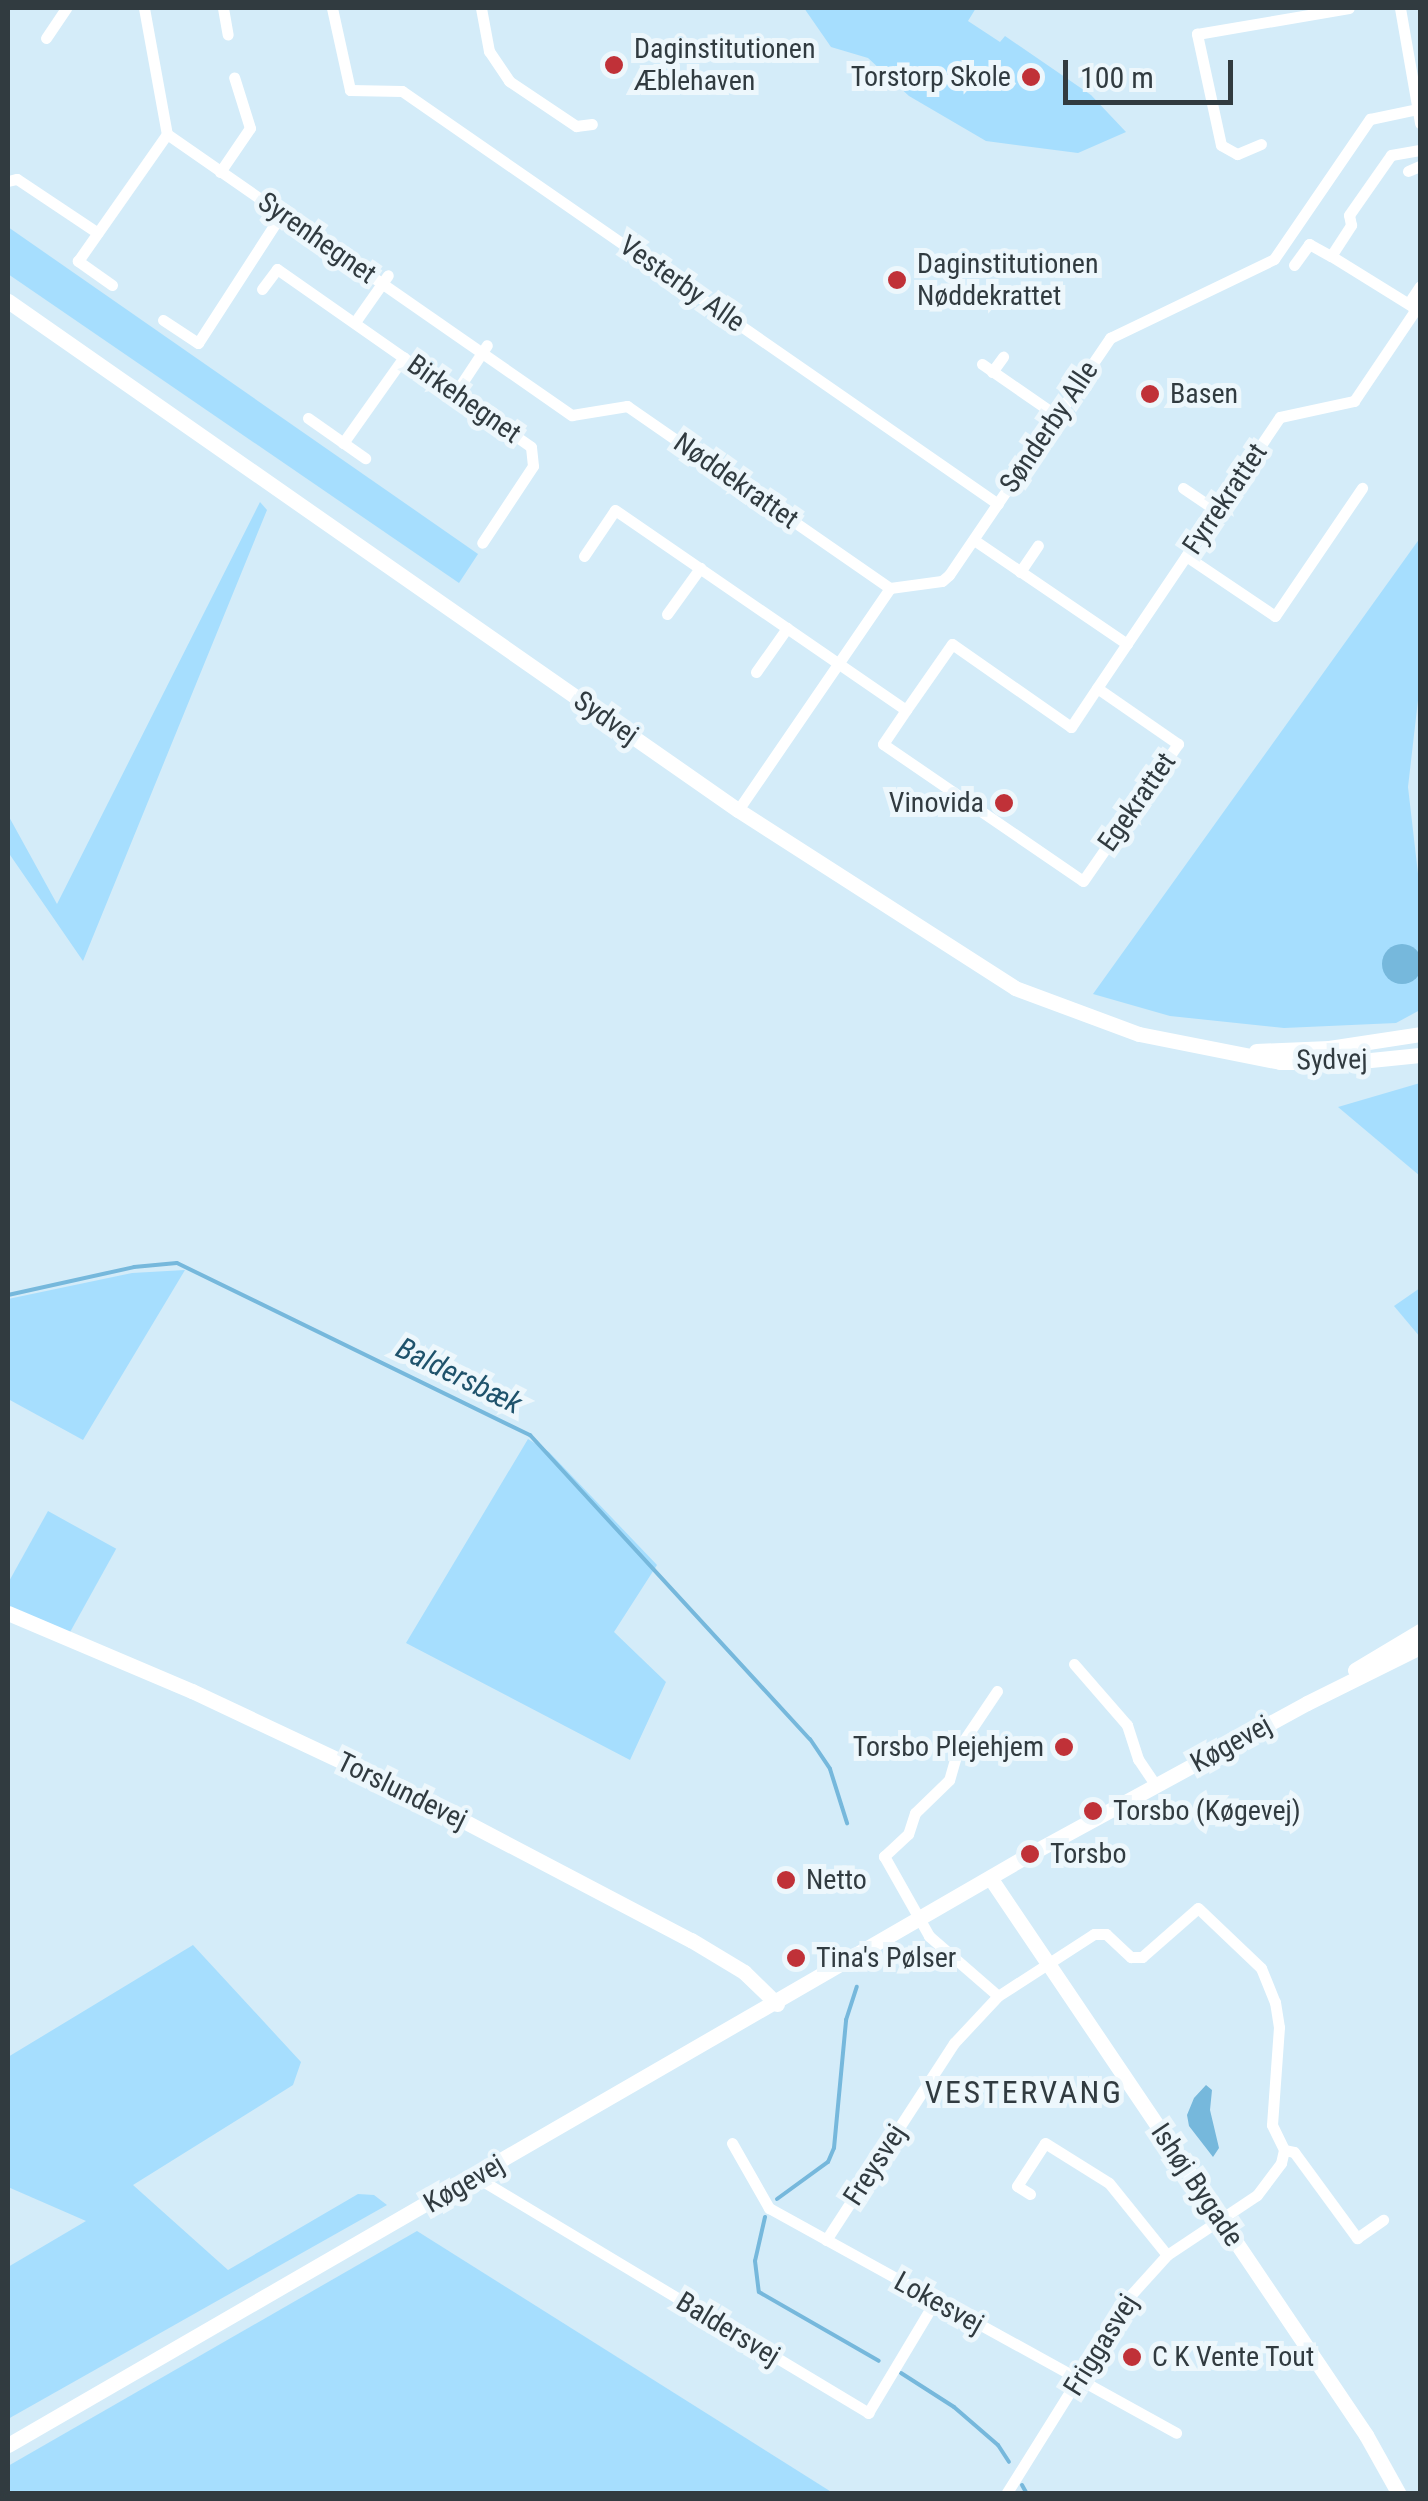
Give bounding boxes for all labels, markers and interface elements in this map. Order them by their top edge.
place label: Daginstitutionen Æblehaven [634,32,816,98]
scale bar [1068,40,1238,102]
marker: Daginstitutionen Æblehaven [603,54,625,76]
place label: Torstorp Skole [851,60,1011,94]
text: 100 m [1080,60,1154,95]
marker: Torstorp Skole [1020,66,1042,88]
street label: Syrenhegnet [251,185,383,291]
street label: Vesterby Alle [613,229,751,339]
place label: Daginstitutionen Nøddekrattet [917,247,1099,313]
marker: Daginstitutionen Nøddekrattet [886,269,908,291]
street label: Birkehegnet [401,348,527,450]
street label: Sønderby Alle [993,355,1105,499]
place label: Basen [1170,377,1238,411]
marker: Basen [1139,383,1161,405]
street label: Nøddekrattet [667,426,805,536]
street label: Fyrrekrattet [1176,437,1274,561]
street label: Sydvej [567,684,645,752]
street label: Egekrattet [1091,746,1183,858]
place label: Vinovida [889,786,984,820]
marker: Vinovida [993,792,1015,814]
street label: Sydvej [1296,1043,1368,1077]
water label: Baldersbæk [390,1330,528,1422]
street label: Køgevej [1185,1708,1277,1780]
place label: Torsbo Plejehjem [853,1730,1044,1764]
marker: Torsbo Plejehjem [1053,1736,1075,1758]
street label: Torslundevej [332,1745,472,1837]
place label: Torsbo (Køgevej) [1113,1794,1301,1828]
marker: Torsbo (Køgevej) [1082,1800,1104,1822]
place label: Torsbo [1050,1837,1126,1871]
marker: Torsbo [1019,1843,1041,1865]
place label: Netto [806,1863,867,1897]
marker: Netto [775,1869,797,1891]
place label: Tina's Pølser [816,1941,956,1975]
marker: Tina's Pølser [785,1947,807,1969]
district label: VESTERVANG [925,2073,1123,2111]
street label: Ishøj Bygade [1144,2117,1250,2253]
street label: Freysvej [836,2118,914,2212]
street label: Køgevej [418,2148,510,2220]
street label: Lokesvej [889,2265,989,2341]
street label: Baldersvej [670,2285,786,2373]
street label: Friggasvej [1057,2288,1145,2402]
place label: C K Vente Tout [1152,2340,1315,2374]
marker: C K Vente Tout [1121,2346,1143,2368]

